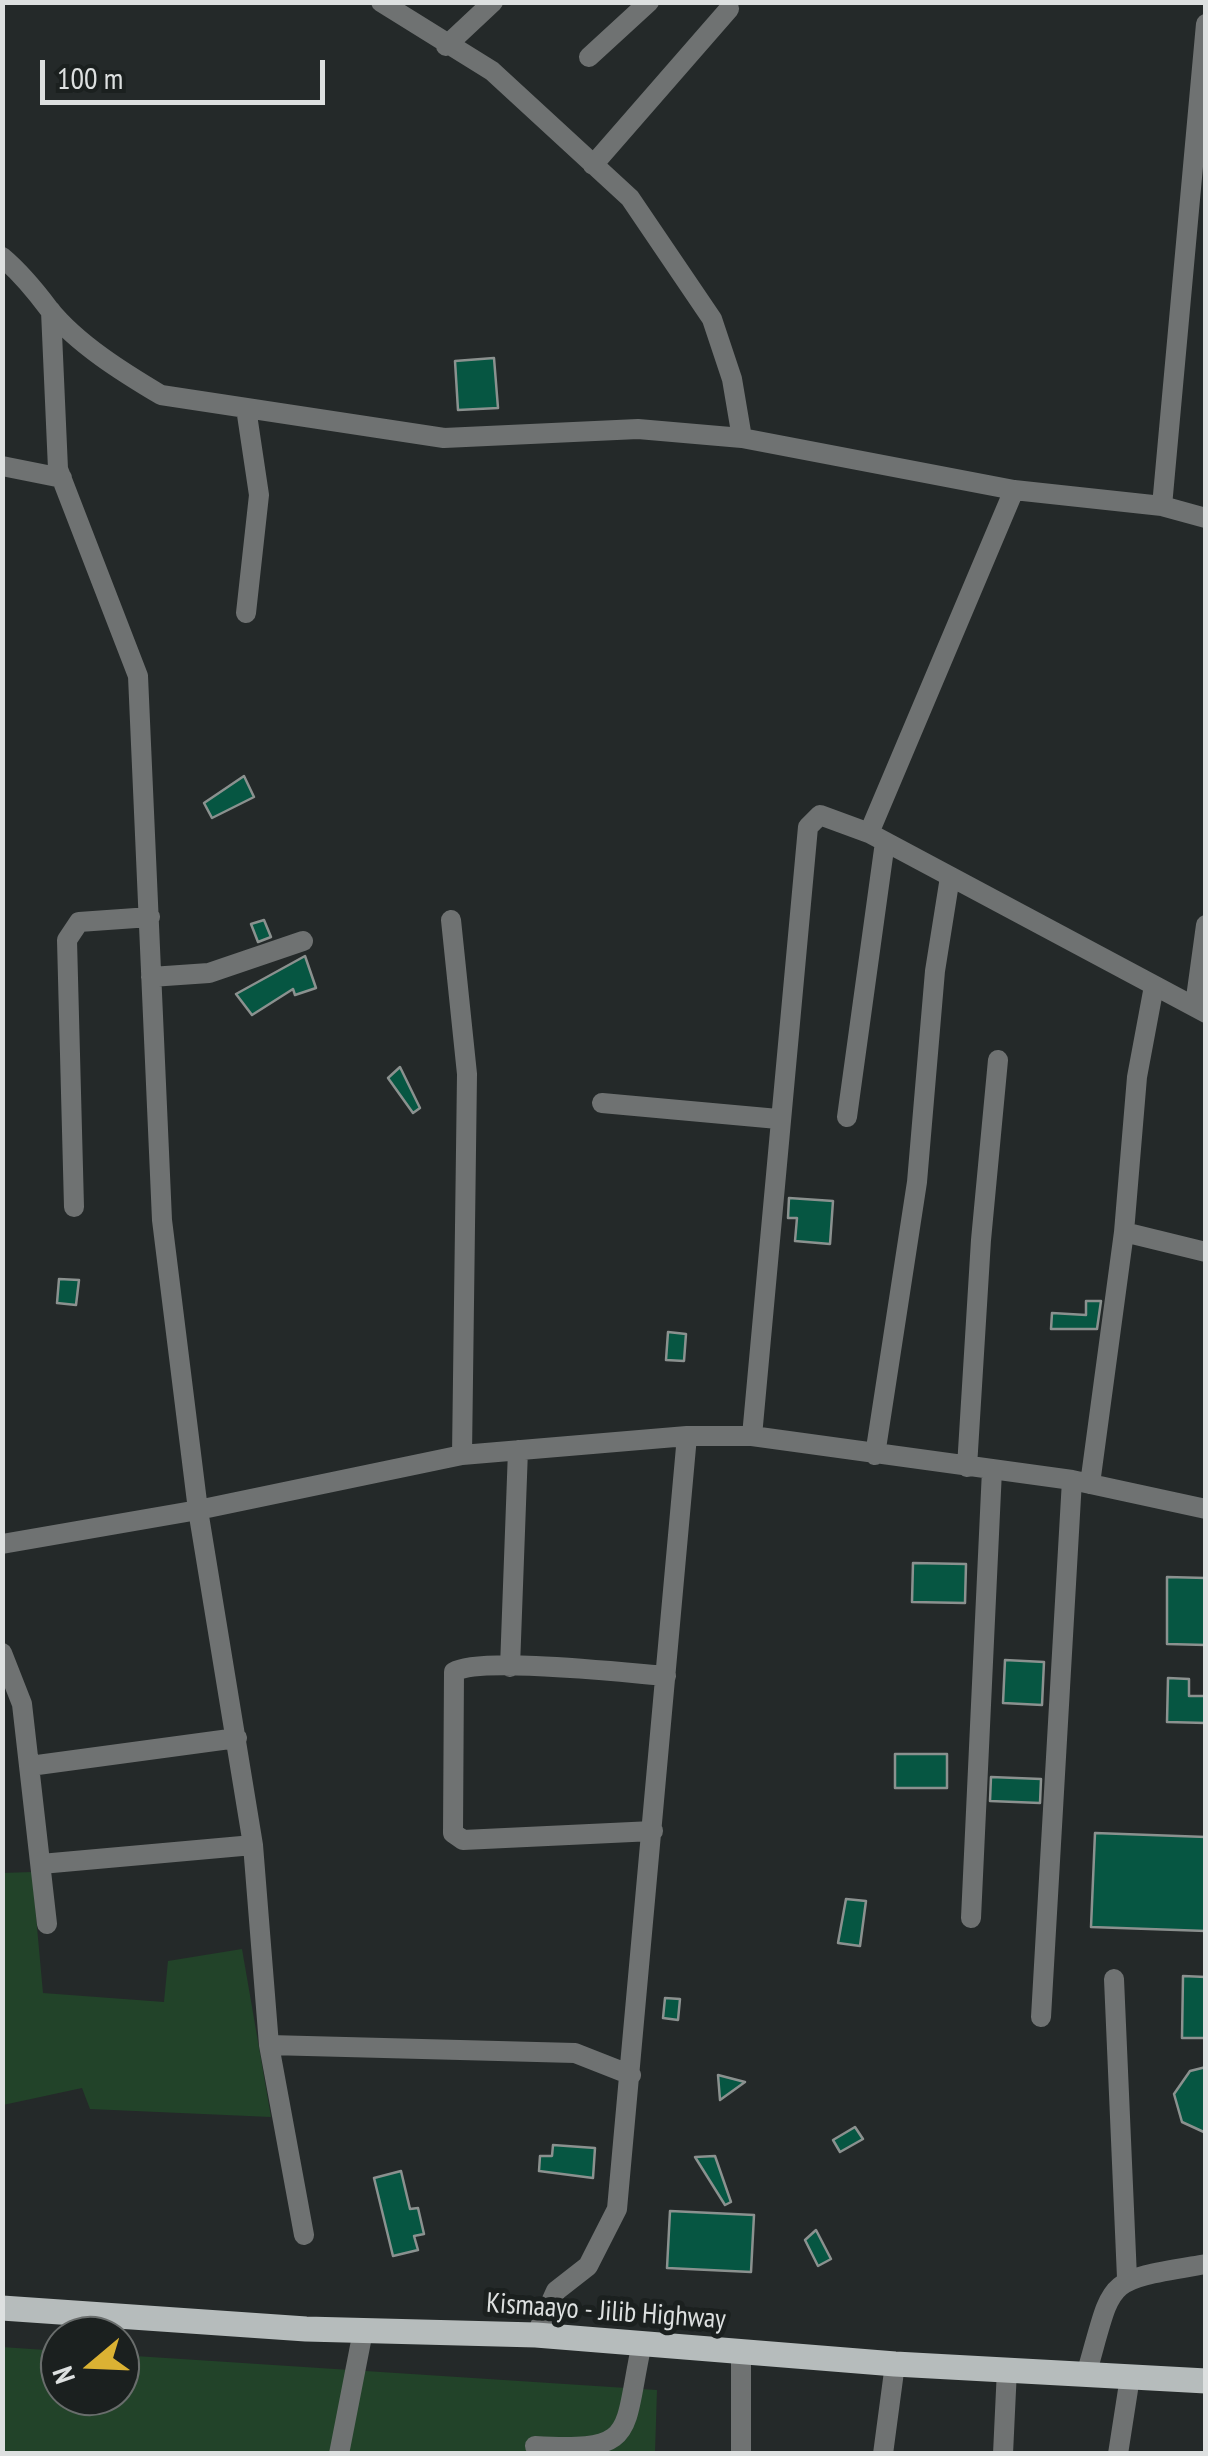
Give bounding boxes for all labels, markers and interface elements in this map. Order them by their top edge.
scale bar [45,40,330,102]
text: 100 m [57,58,123,97]
street label: Kismaayo - Jilib Highway [485,2287,727,2337]
north arrow [40,2316,140,2416]
text: N [43,2362,83,2388]

